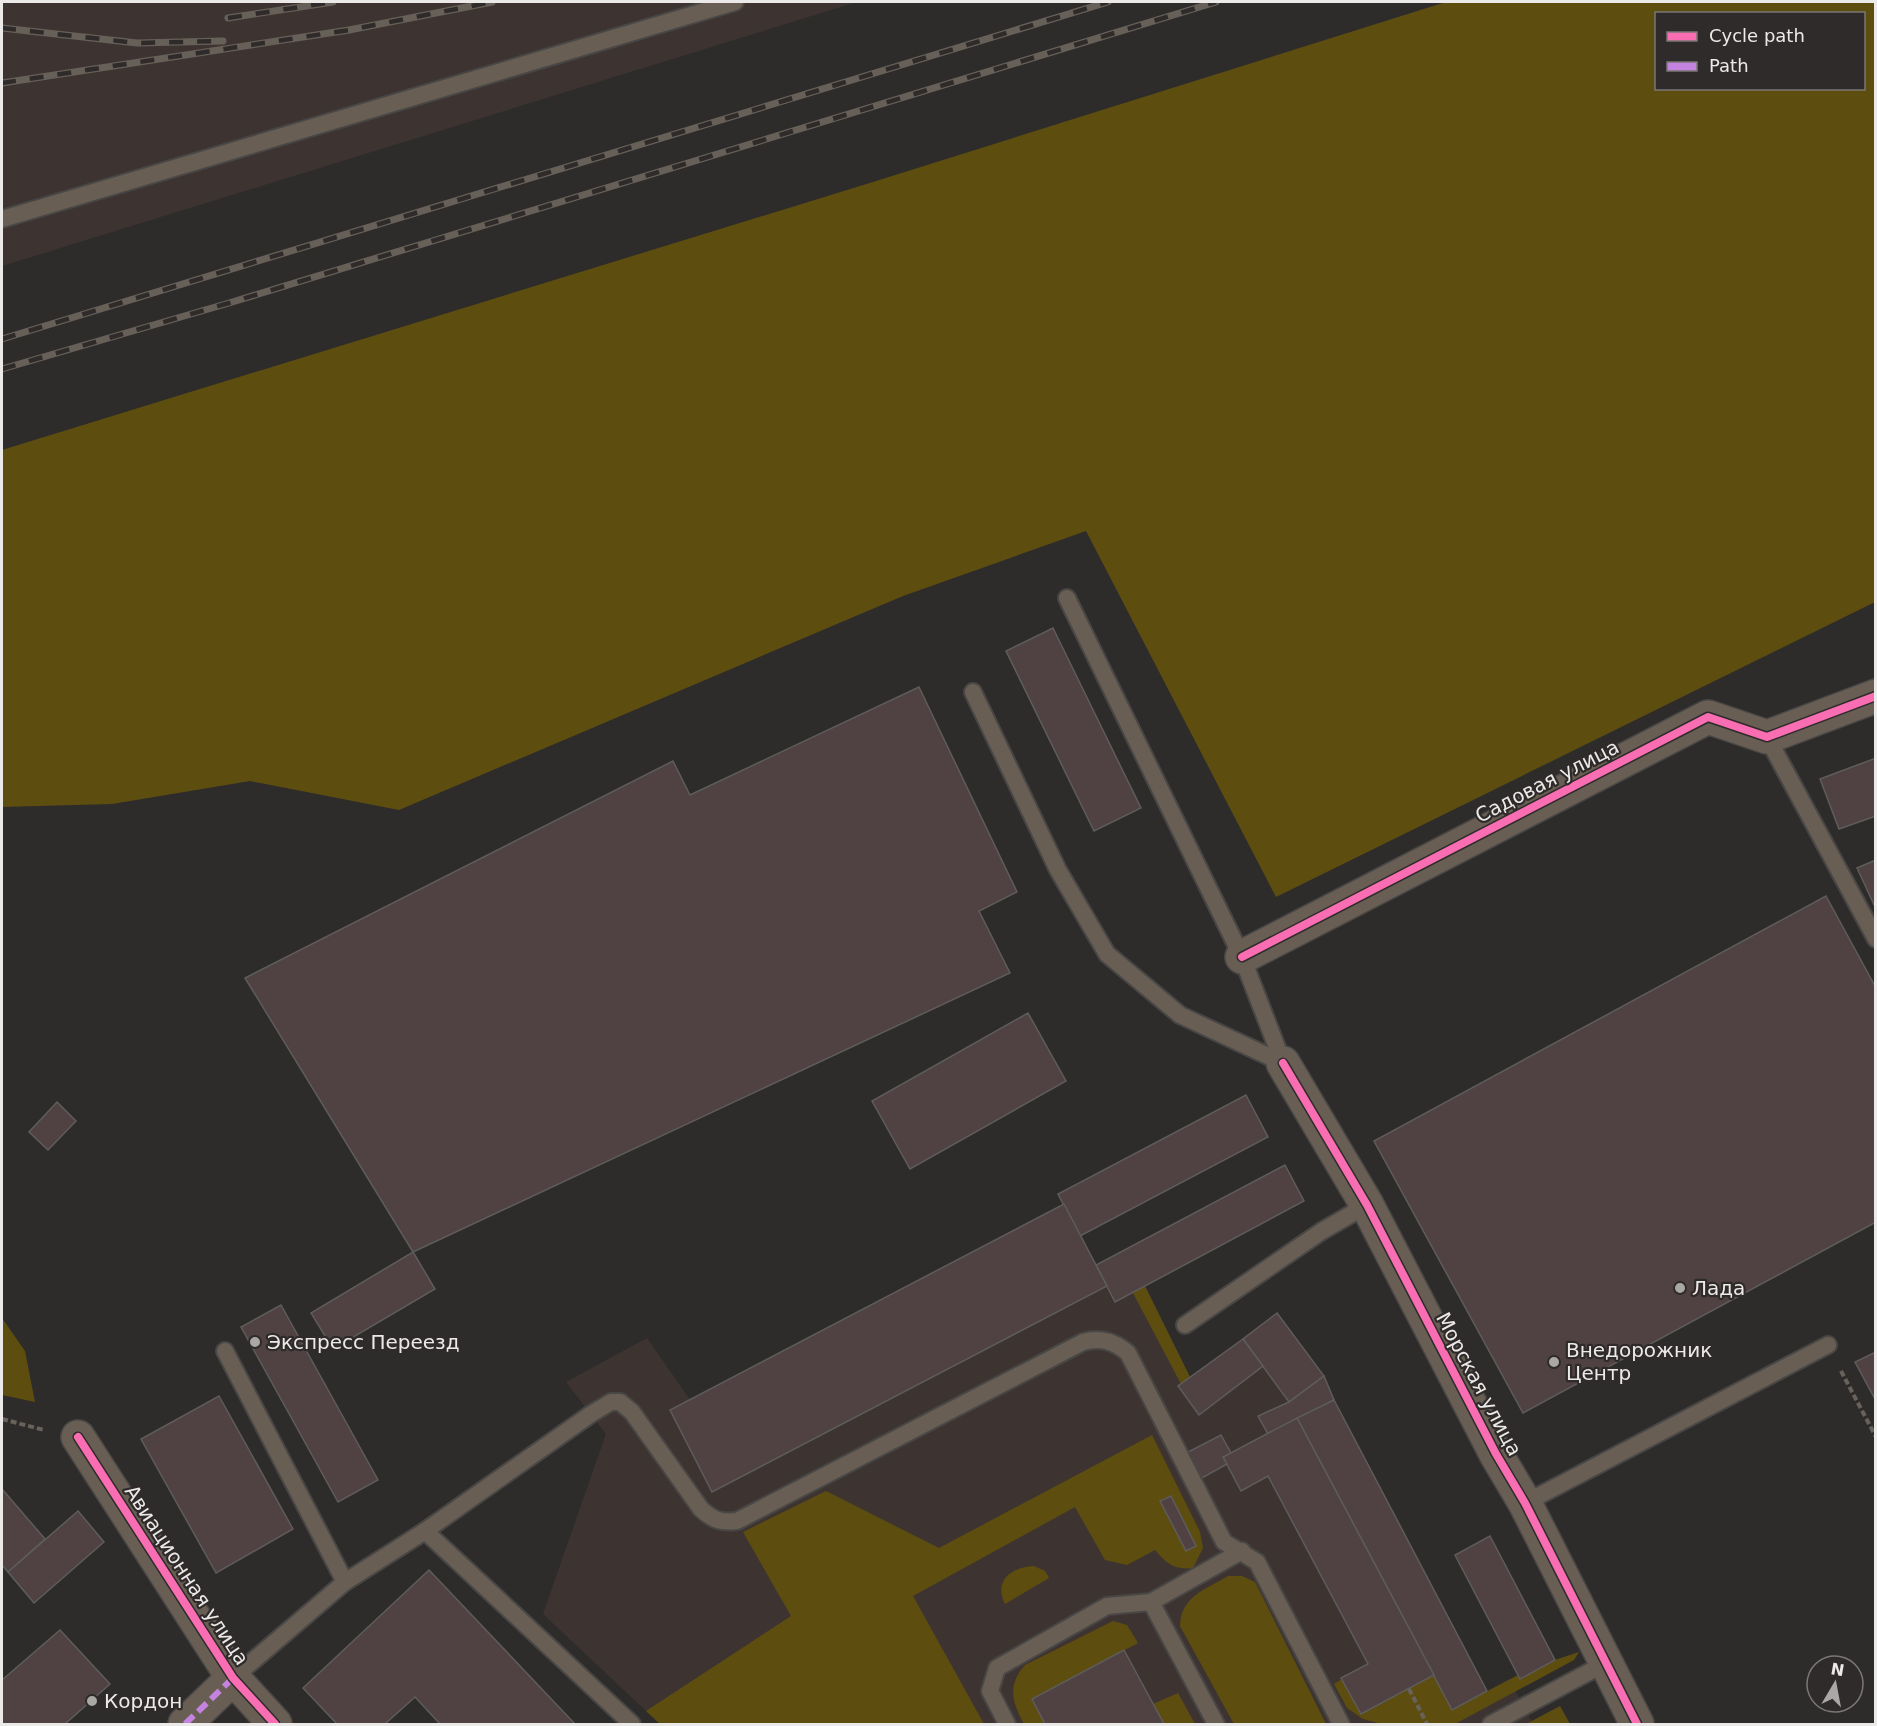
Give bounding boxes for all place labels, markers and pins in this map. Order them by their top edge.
place label: Лада [1692,1276,1745,1300]
marker: Лада [1673,1281,1687,1295]
place label: Экспресс Переезд [267,1330,460,1354]
marker: Экспресс Переезд [248,1335,262,1349]
place label: Внедорожник Центр [1566,1338,1712,1385]
marker: Внедорожник Центр [1547,1355,1561,1369]
place label: Кордон [104,1689,182,1713]
marker: Кордон [85,1694,99,1708]

